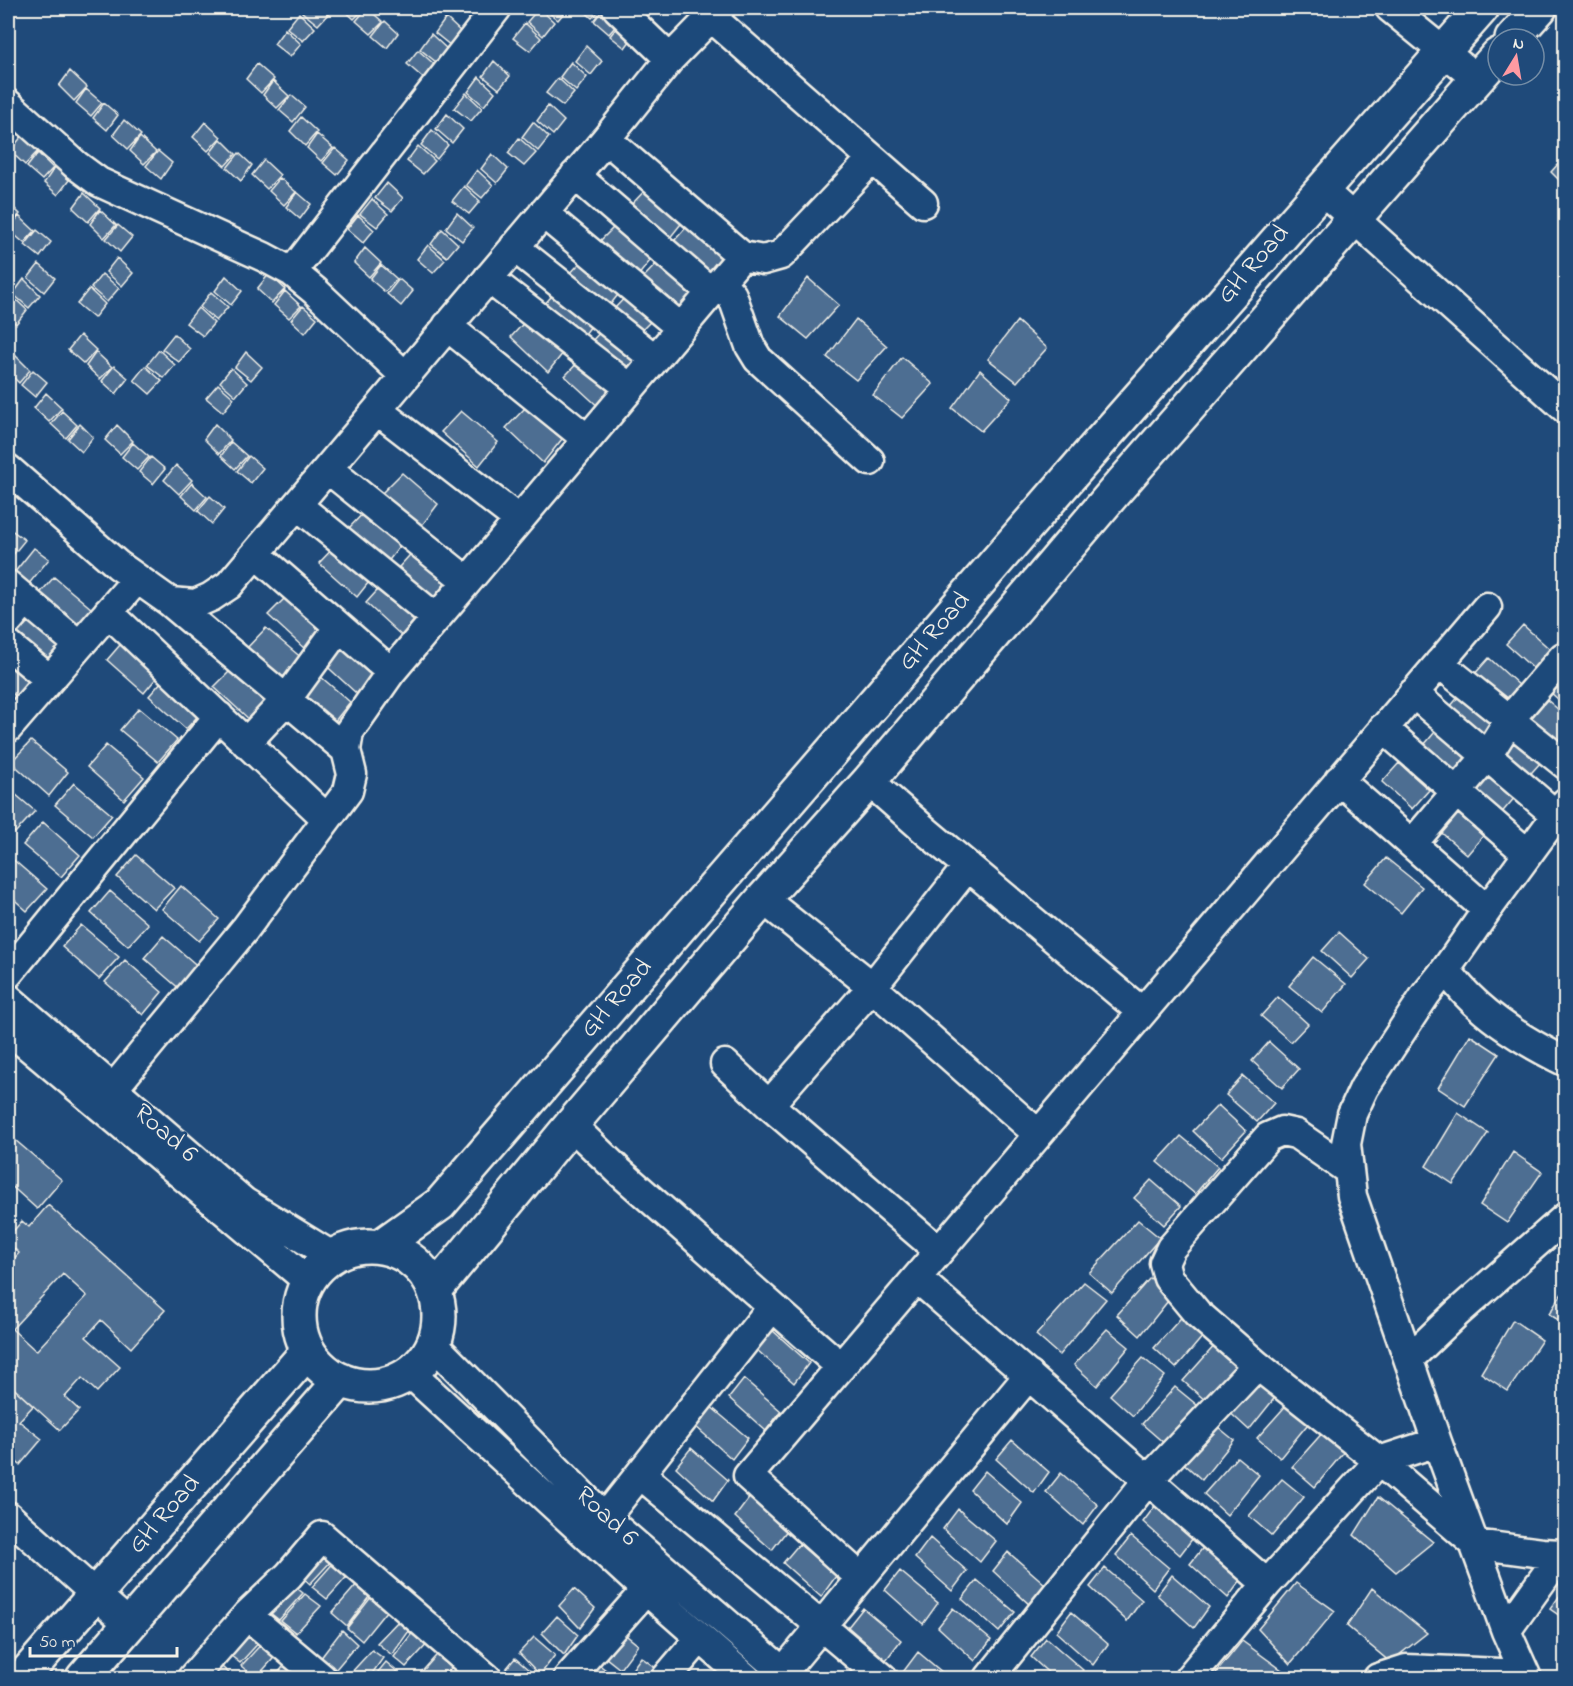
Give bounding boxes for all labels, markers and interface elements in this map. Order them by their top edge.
north arrow [1486,27,1546,87]
text: N [1511,31,1526,57]
street label: GH Road [1209,217,1300,313]
street label: GH Road [890,584,981,680]
street label: GH Road [572,951,663,1047]
street label: Road 6 [124,1095,206,1173]
street label: GH Road [120,1467,211,1563]
street label: Road 6 [566,1478,646,1556]
scale bar [30,1620,177,1658]
text: 50 m [39,1630,76,1656]

